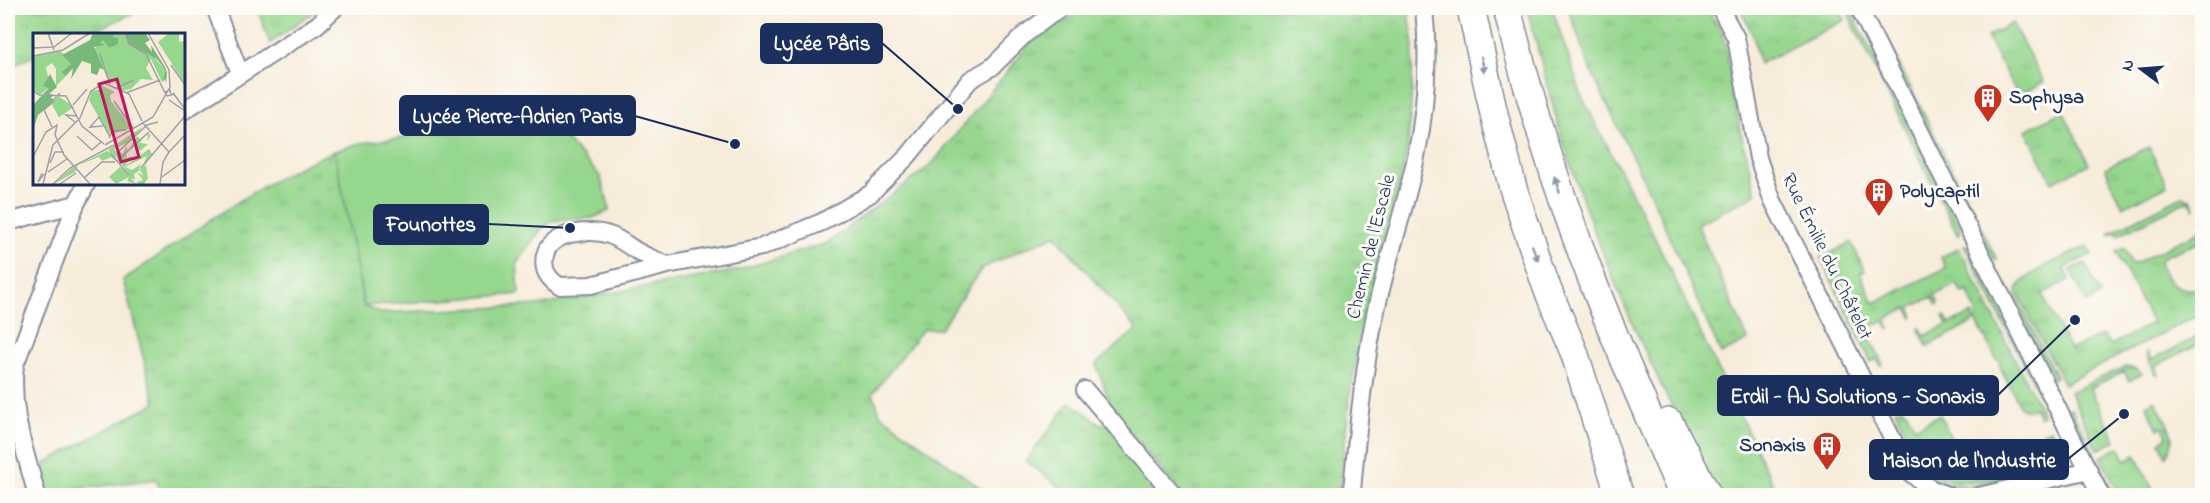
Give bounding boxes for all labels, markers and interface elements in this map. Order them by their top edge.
callout: Lycée Pâris [761,24,882,63]
text: Lycée Pâris [774,30,871,62]
inset map [33,33,184,184]
north arrow [2111,39,2171,99]
one-way arrow [1479,56,1488,75]
text: N [2115,57,2142,74]
building icon: Sophysa [1972,82,2004,124]
place label: Sophysa [2009,84,2084,114]
callout: Lycée Pierre-Adrien Paris [400,96,635,135]
text: Lycée Pierre-Adrien Paris [412,103,624,135]
street label: Rue Émilie du Châtelet [1773,169,1879,345]
street label: Chemin de l'Escale [1340,171,1404,322]
one-way arrow [1552,175,1562,193]
building icon: Polycaptil [1863,176,1895,218]
place label: Polycaptil [1900,178,1980,208]
callout: Founottes [374,205,488,244]
text: Founottes [385,211,476,241]
one-way arrow [1530,244,1540,262]
callout: Erdil - AJ Solutions - Sonaxis [1718,376,1998,415]
text: Erdil - AJ Solutions - Sonaxis [1730,383,1986,413]
building icon: Sonaxis [1811,430,1843,472]
place label: Sonaxis [1739,432,1806,461]
callout: Maison de l'Industrie [1870,440,2068,479]
text: Maison de l'Industrie [1882,447,2056,477]

